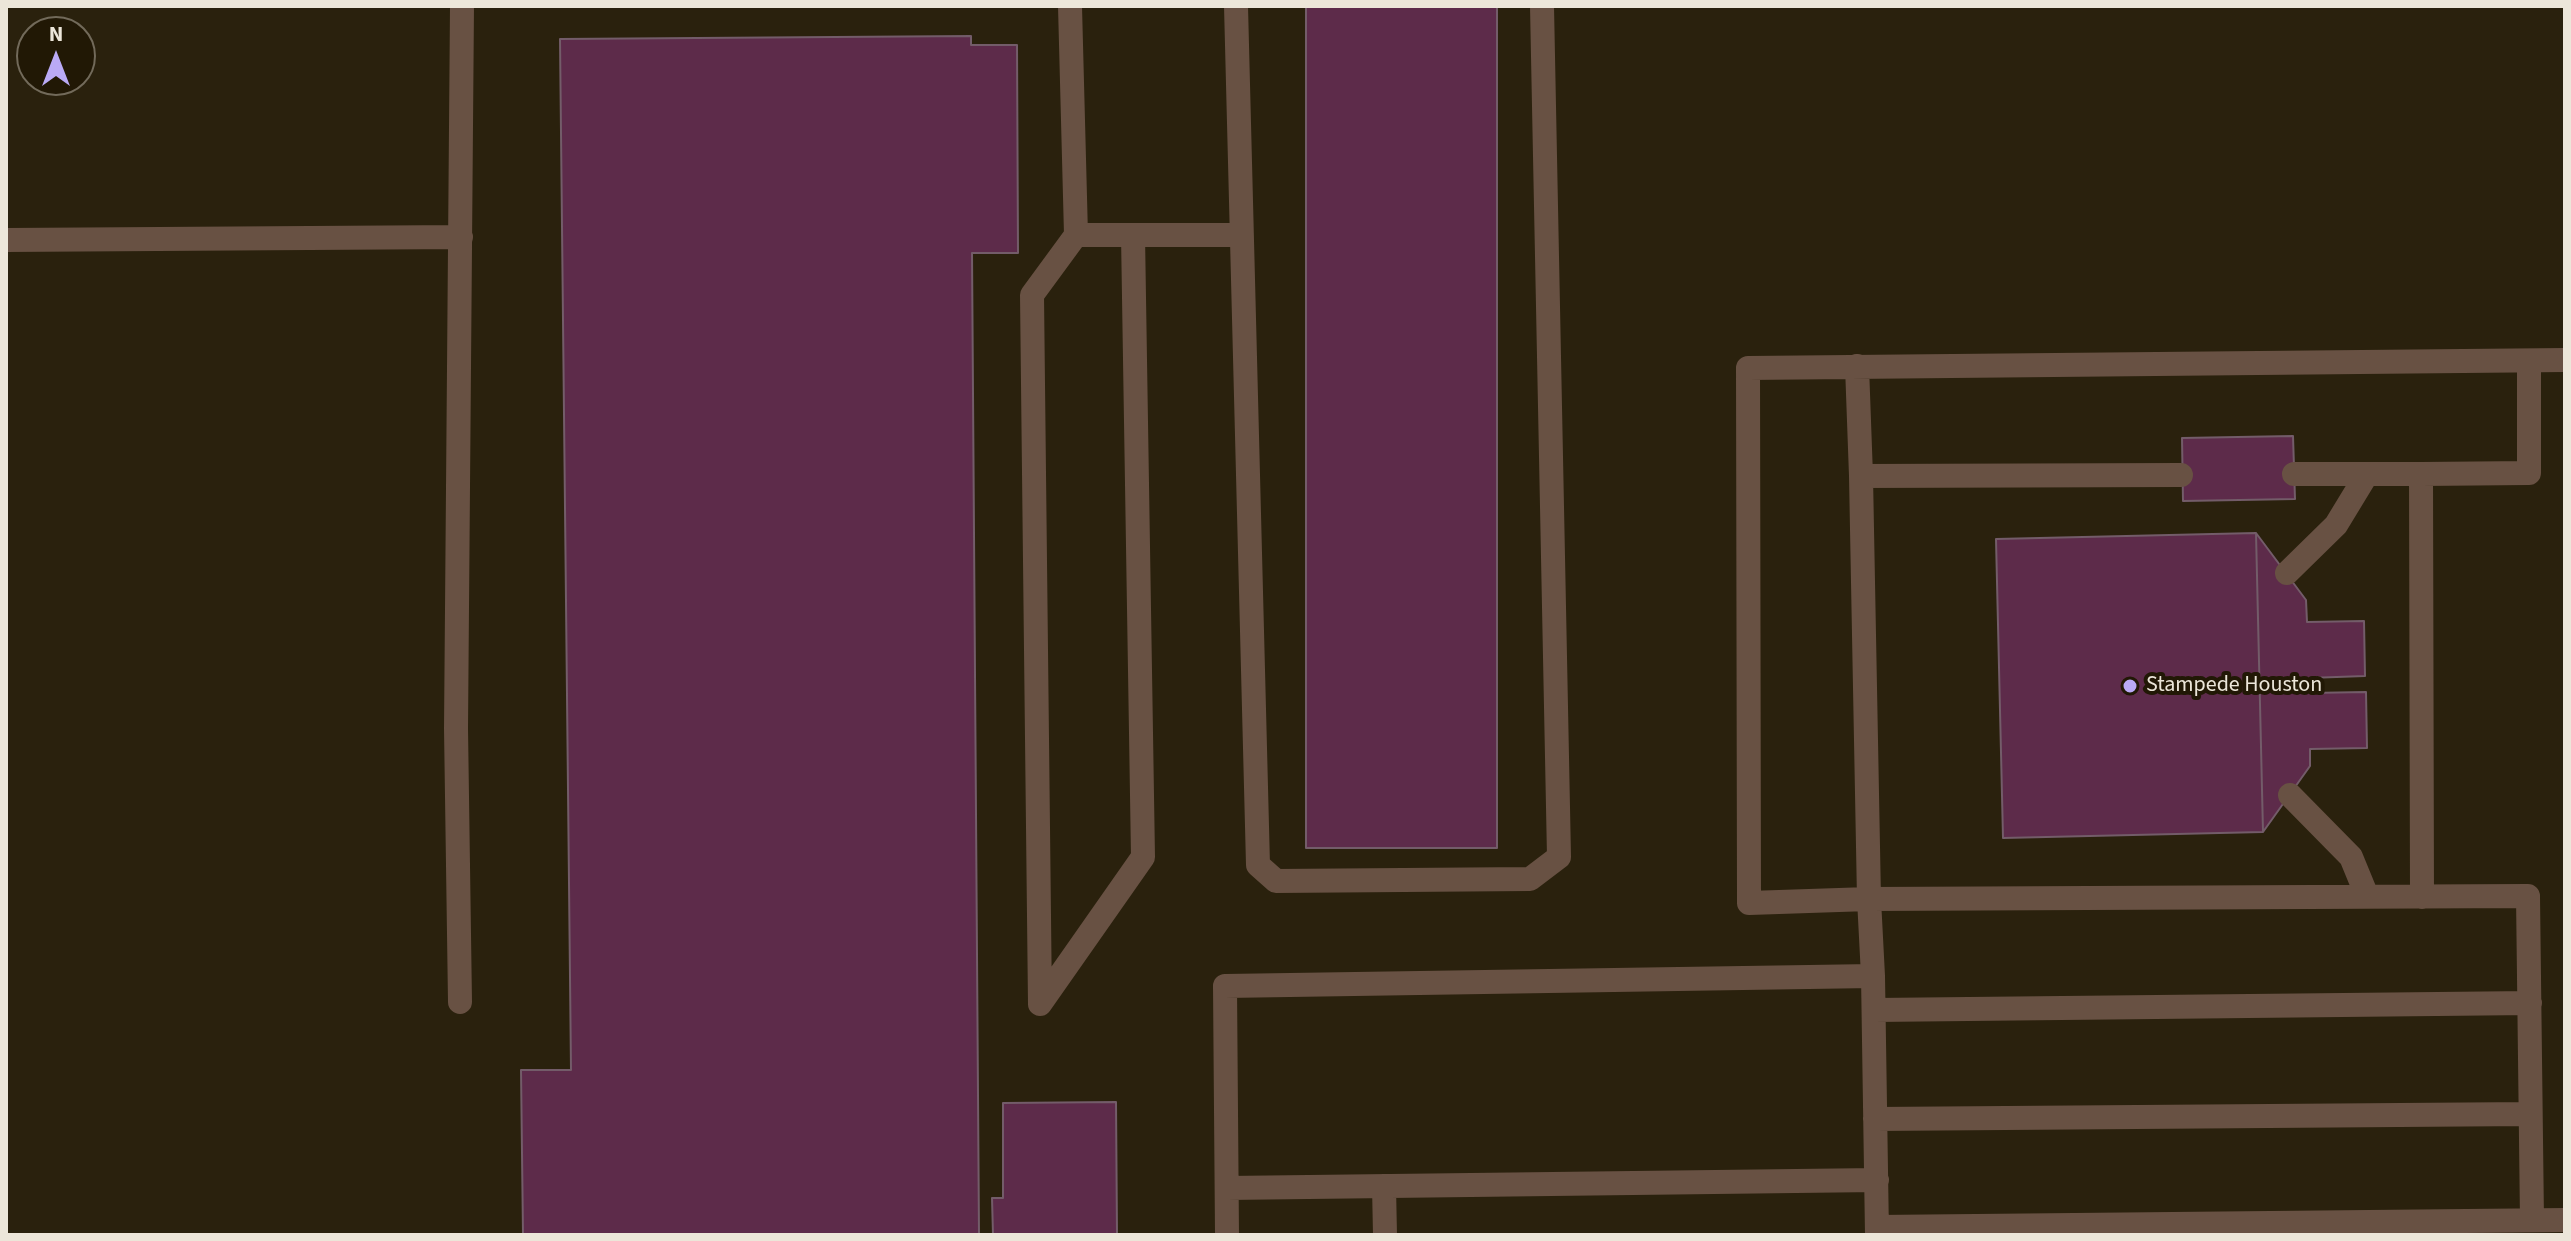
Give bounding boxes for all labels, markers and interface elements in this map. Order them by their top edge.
north arrow [16,16,96,96]
text: N [49,18,63,50]
place label: Stampede Houston [2146,673,2322,699]
marker: Stampede Houston [2121,677,2139,695]

